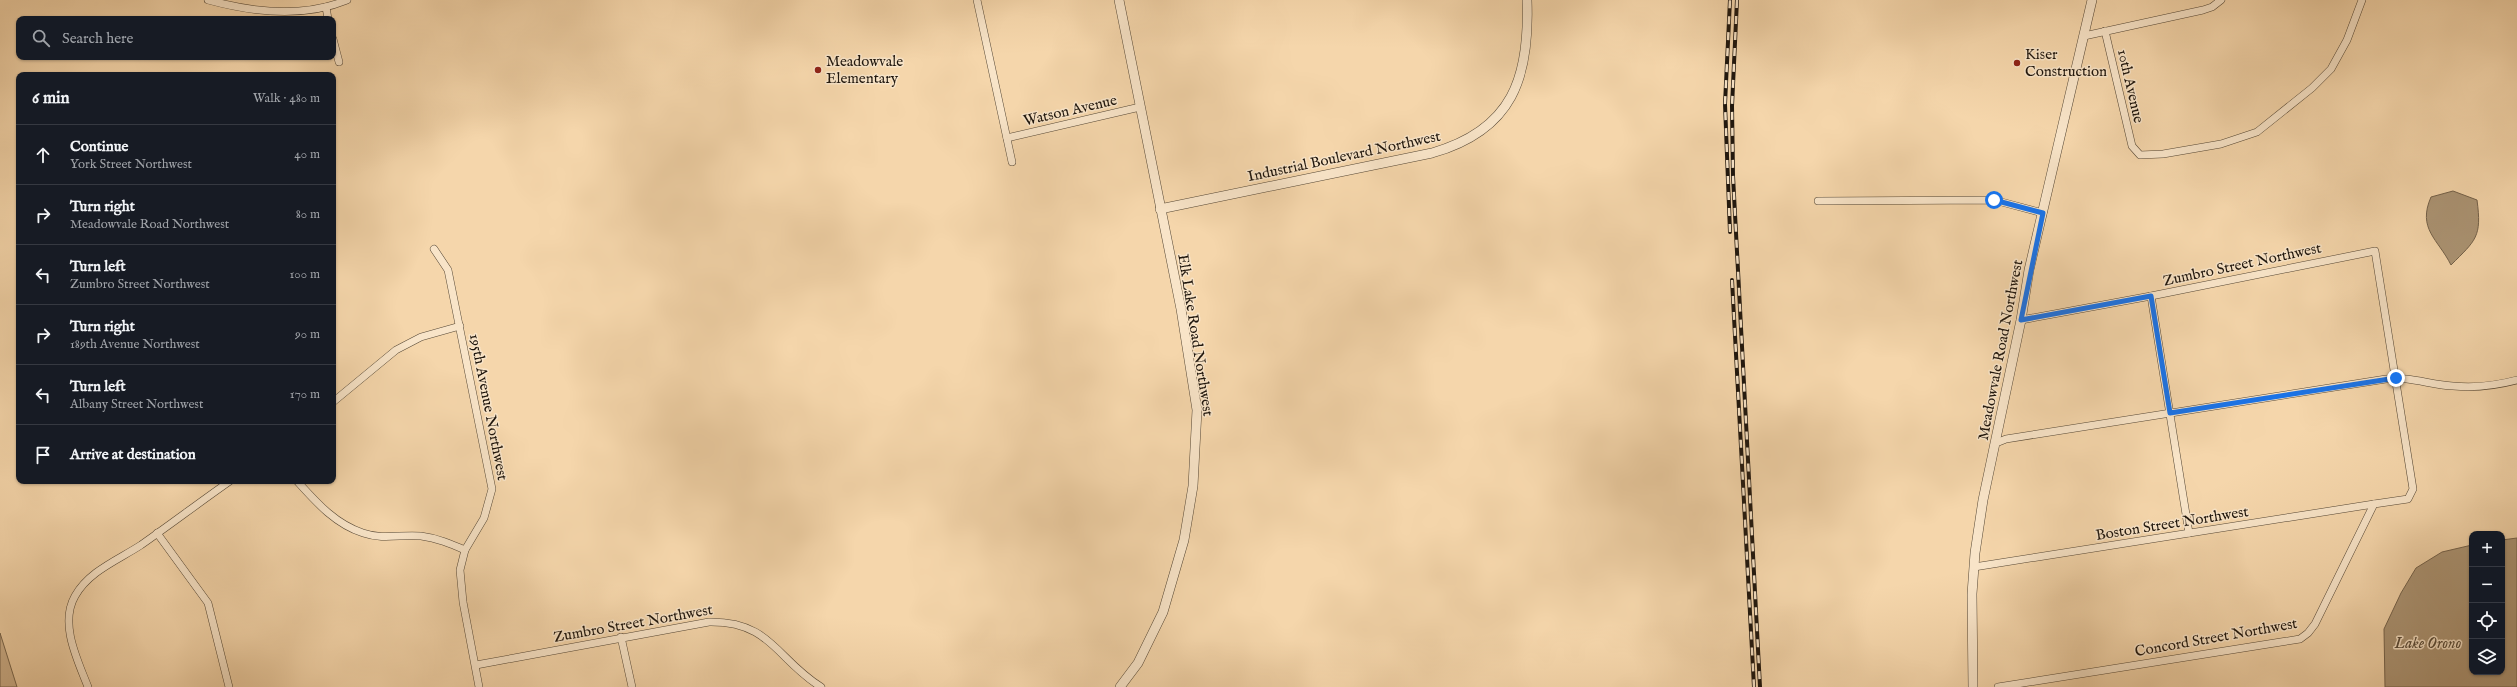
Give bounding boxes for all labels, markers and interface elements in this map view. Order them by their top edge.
search box [16,16,336,60]
icon: search [30,27,52,49]
text: Search here [62,29,133,48]
place label: Kiser Construction [2025,45,2107,81]
street label: 10th Avenue [2113,47,2148,125]
place label: Meadowvale Elementary [826,52,903,88]
marker: Kiser Construction [2012,58,2022,68]
marker: Meadowvale Elementary [813,65,823,75]
text: 6 min [32,88,70,109]
text: Walk · 480 m [253,90,320,107]
street label: Watson Avenue [1021,90,1119,130]
street label: Industrial Boulevard Northwest [1246,127,1442,186]
text: Continue [70,137,128,156]
icon: ahead [32,144,54,166]
text: 40 m [294,146,320,163]
text: York Street Northwest [70,156,192,173]
route start [1985,191,2003,209]
text: Turn right [70,197,135,216]
icon: right [32,204,54,226]
text: 80 m [296,206,320,223]
text: Meadowvale Road Northwest [70,216,229,233]
street label: Zumbro Street Northwest [2161,238,2323,291]
street label: Elk Lake Road Northwest [1173,252,1218,418]
text: Turn left [70,257,126,276]
street label: Meadowvale Road Northwest [1974,258,2027,442]
icon: left [32,264,54,286]
text: 100 m [290,266,320,283]
text: Zumbro Street Northwest [70,276,210,293]
text: Turn right [70,317,135,336]
icon: right [32,324,54,346]
text: 90 m [295,326,320,343]
street label: 195th Avenue Northwest [465,332,512,482]
text: 189th Avenue Northwest [70,336,200,353]
route end [2387,369,2405,387]
text: Turn left [70,377,126,396]
icon: left [32,384,54,406]
text: 170 m [290,386,320,403]
text: Albany Street Northwest [70,396,203,413]
icon: arrive [32,444,54,466]
text: Arrive at destination [70,445,196,464]
street label: Boston Street Northwest [2094,502,2250,545]
map controls [2469,531,2505,675]
button: + [2469,531,2505,567]
button: − [2469,567,2505,603]
street label: Zumbro Street Northwest [552,600,714,647]
button: locate [2469,603,2505,639]
street label: Concord Street Northwest [2133,614,2299,661]
water label: Lake Orono [2394,634,2462,654]
button: layers [2469,639,2505,675]

